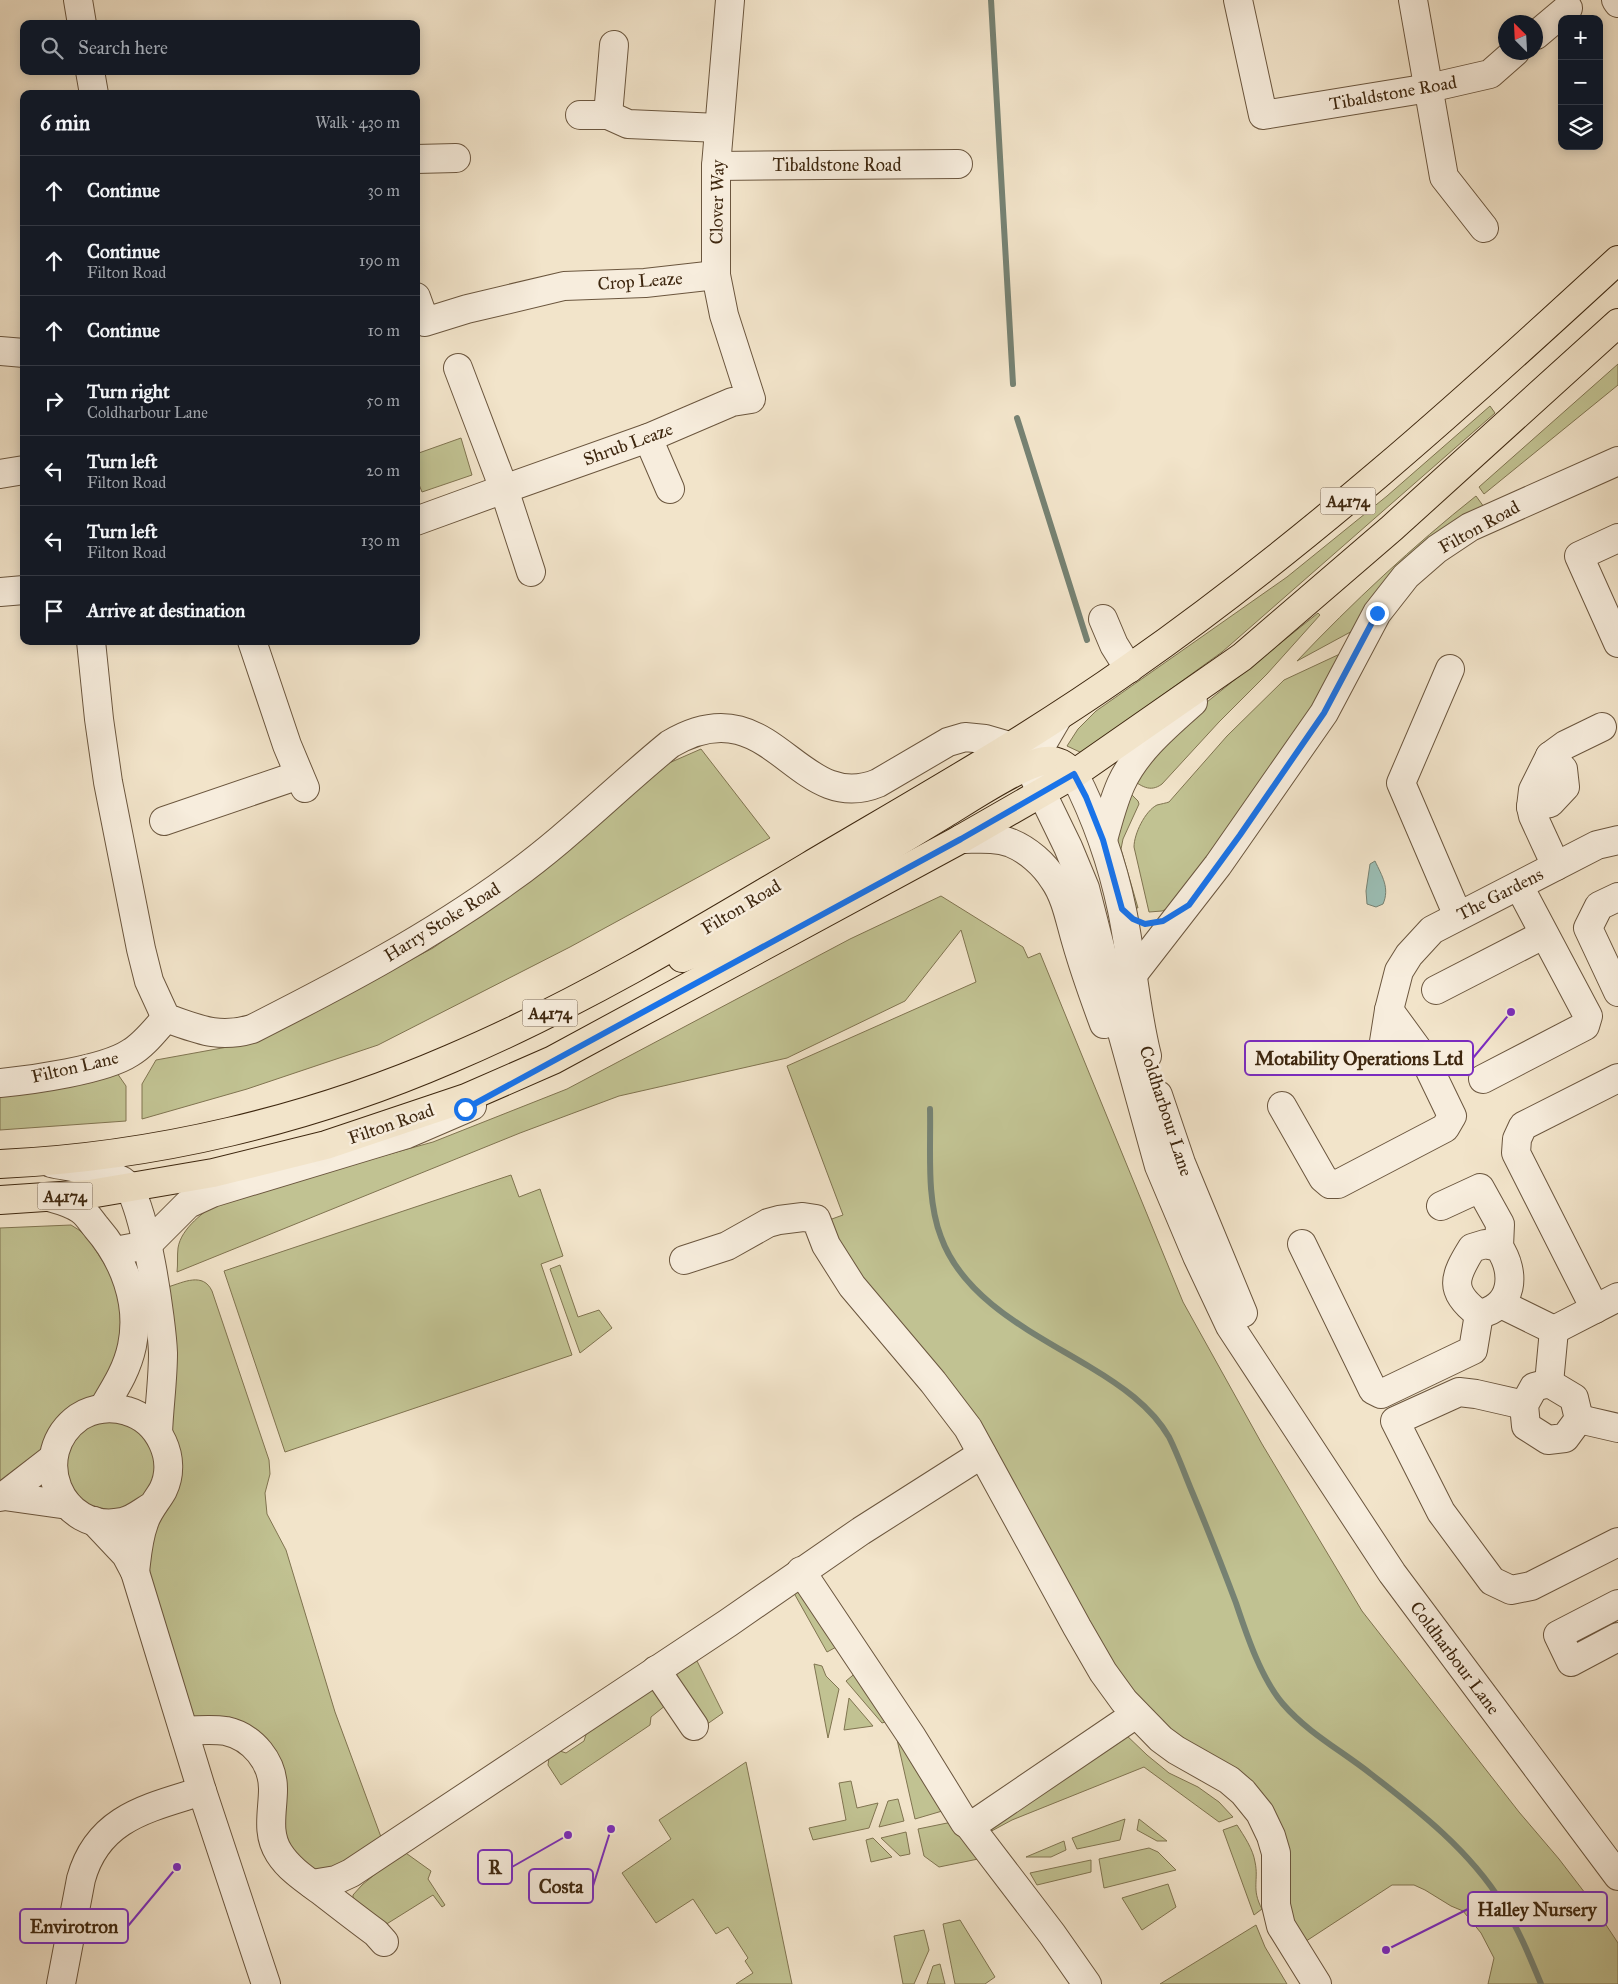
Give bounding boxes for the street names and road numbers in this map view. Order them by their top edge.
street label: Tibaldstone Road [1328,71,1458,115]
street label: Tibaldstone Road [772,154,902,176]
street label: Clover Way [705,159,729,245]
street label: Crop Leaze [597,267,683,295]
street label: Shrub Leaze [580,418,676,470]
road number: A4174 [1320,488,1376,514]
street label: Filton Road [1435,496,1523,558]
street label: The Gardens [1453,863,1547,925]
street label: Filton Road [697,875,785,939]
street label: Harry Stoke Road [380,877,504,967]
road number: A4174 [522,1000,578,1026]
street label: Coldharbour Lane [1135,1043,1197,1179]
street label: Filton Lane [29,1046,121,1088]
street label: Filton Road [345,1099,437,1149]
road number: A4174 [38,1182,92,1210]
street label: Coldharbour Lane [1405,1597,1505,1719]

